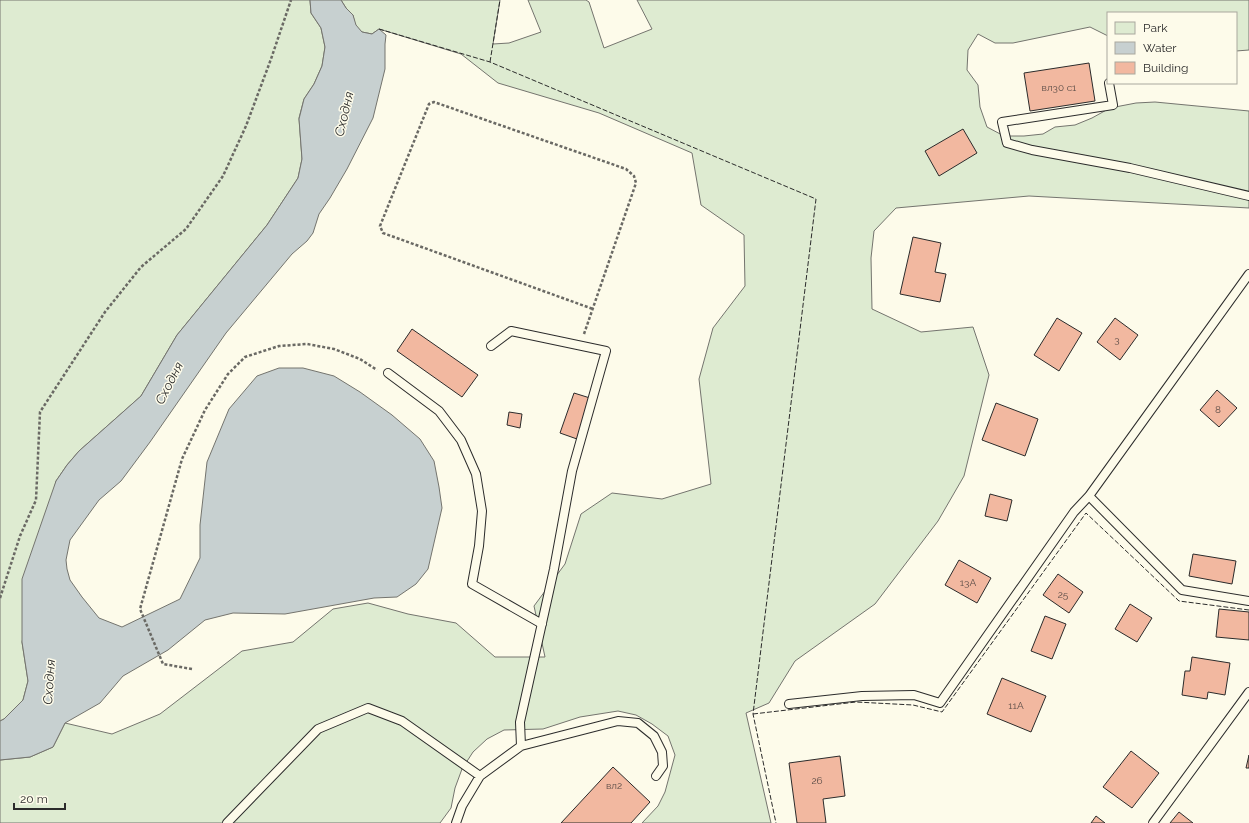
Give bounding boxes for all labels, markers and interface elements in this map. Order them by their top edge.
legend [1107,12,1237,84]
text: Park [1143,21,1168,35]
text: Water [1143,41,1177,55]
text: Building [1143,61,1189,75]
house number: вл30 с1 [1042,82,1077,93]
water label: Сходня [332,90,356,138]
house number: 3 [1114,334,1120,345]
water label: Сходня [152,359,186,407]
house number: 8 [1215,404,1221,415]
house number: 13А [960,577,976,588]
house number: 25 [1058,589,1069,600]
water label: Сходня [40,659,58,705]
house number: 11А [1008,700,1024,711]
house number: 26 [811,775,823,786]
house number: вл2 [606,780,622,791]
scale bar [14,785,65,811]
text: 20 m [20,792,48,806]

